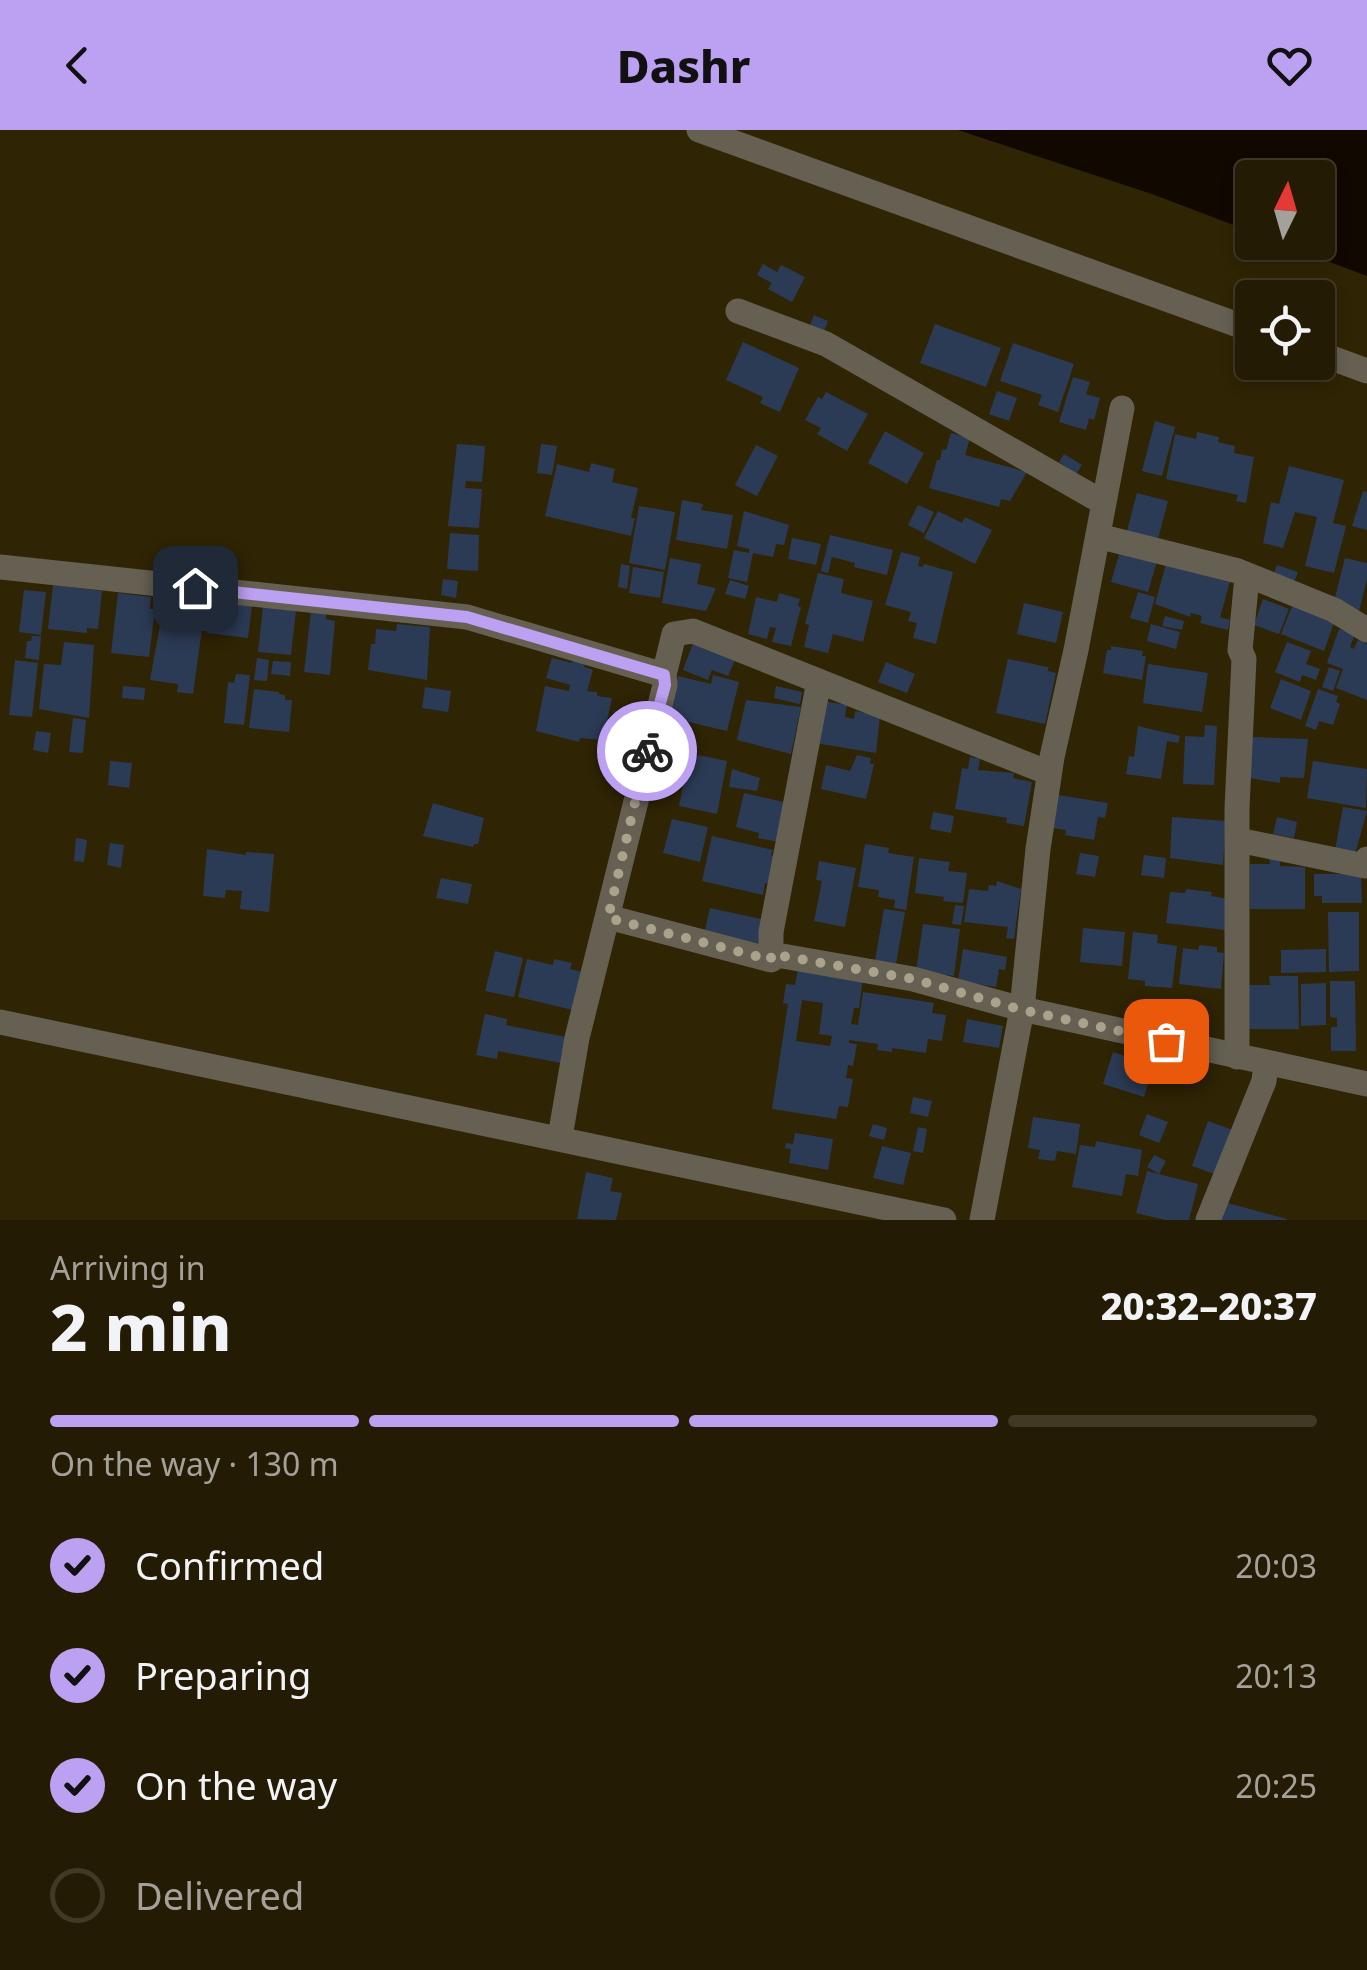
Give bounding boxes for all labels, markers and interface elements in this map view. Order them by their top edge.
text: Dashr [617,35,750,96]
icon: back [50,38,105,93]
icon: heart [1262,38,1317,93]
north arrow [1235,160,1335,260]
map controls [1235,160,1335,380]
button: locate [1235,280,1335,380]
pin [153,546,238,631]
icon: home [168,561,223,616]
courier [597,701,697,801]
icon: bike [620,724,675,779]
pin [1124,999,1209,1084]
icon: bag [1139,1014,1194,1069]
text: Arriving in [50,1246,205,1289]
text: 20:32–20:37 [1101,1279,1317,1331]
text: 2 min [50,1282,232,1370]
text: On the way · 130 m [50,1442,339,1485]
icon: check [50,1538,105,1593]
text: Confirmed [135,1539,324,1591]
text: 20:03 [1235,1544,1317,1587]
icon: check [50,1648,105,1703]
text: Preparing [135,1649,311,1701]
text: 20:13 [1235,1654,1317,1697]
icon: check [50,1758,105,1813]
text: On the way [135,1759,337,1811]
text: 20:25 [1235,1764,1317,1807]
text: Delivered [135,1869,304,1921]

